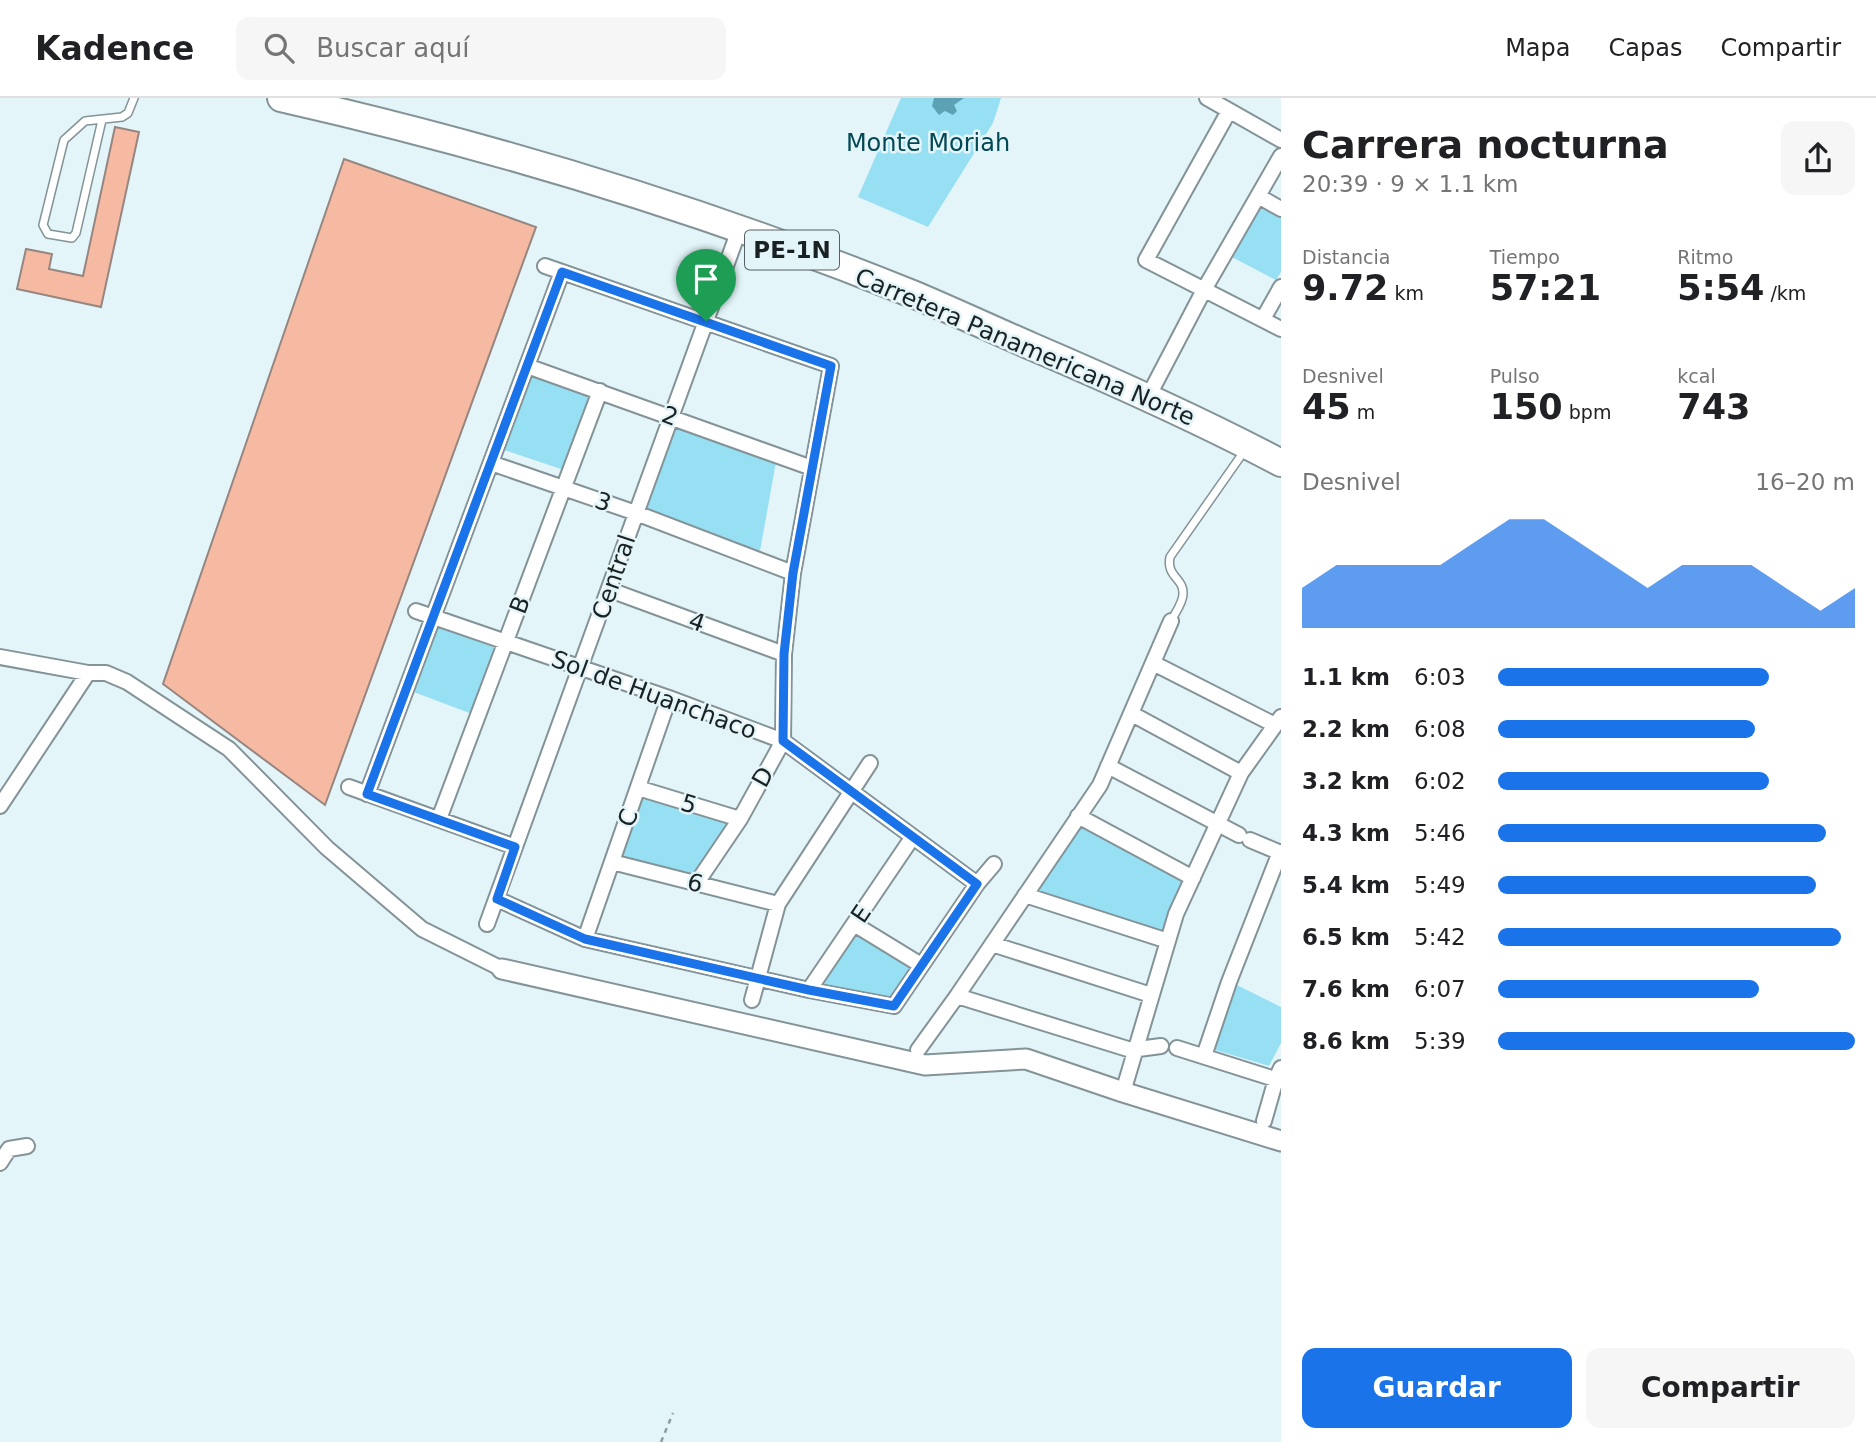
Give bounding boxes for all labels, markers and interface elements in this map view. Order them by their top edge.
search box [236,17,726,80]
text: Kadence [35,29,194,68]
icon: search [260,29,298,67]
text: Buscar aquí [316,33,469,63]
text: Mapa [1505,34,1571,62]
text: Capas [1609,34,1682,62]
text: Compartir [1720,34,1841,62]
button: share [1781,121,1855,195]
text: Carrera nocturna [1302,123,1669,167]
park label: Monte Moriah [846,129,1010,157]
text: 20:39 · 9 × 1.1 km [1302,171,1518,197]
road number: PE-1N [745,230,839,270]
text: Distancia [1302,246,1390,268]
text: Tiempo [1490,246,1560,268]
text: Ritmo [1677,246,1733,268]
pin [676,249,736,321]
icon: arrive [687,260,725,298]
street label: Carretera Panamericana Norte [851,263,1199,431]
text: 9.72 [1302,268,1388,308]
text: 57:21 [1490,268,1601,308]
text: 5:54 [1677,268,1764,308]
text: km [1388,282,1424,304]
text: /km [1764,282,1806,304]
text: Desnivel [1302,365,1384,387]
text: Pulso [1490,365,1540,387]
text: kcal [1677,365,1716,387]
text: 45 [1302,387,1351,427]
text: 150 [1490,387,1563,427]
text: 743 [1677,387,1750,427]
street label: 2 [658,400,682,432]
text: m [1351,401,1375,423]
text: bpm [1563,401,1611,423]
text: Desnivel [1302,469,1401,495]
text: 16–20 m [1755,469,1855,495]
street label: 3 [591,486,615,518]
street label: Central [587,531,641,623]
street label: B [504,592,536,618]
street label: 4 [685,606,709,638]
street label: Sol de Huanchaco [548,645,760,745]
text: 1.1 km [1302,664,1390,690]
text: 6:03 [1414,664,1466,690]
text: 2.2 km [1302,716,1390,742]
text: 6:08 [1414,716,1466,742]
street label: D [746,762,780,792]
text: 3.2 km [1302,768,1390,794]
text: 6:02 [1414,768,1466,794]
street label: 5 [678,788,700,820]
street label: C [612,805,644,831]
text: 4.3 km [1302,820,1390,846]
text: 5:46 [1414,820,1466,846]
street label: 6 [684,868,706,898]
text: 5.4 km [1302,872,1390,898]
text: 5:49 [1414,872,1466,898]
street label: E [845,900,877,928]
text: 6.5 km [1302,924,1390,950]
text: 5:42 [1414,924,1466,950]
text: 7.6 km [1302,976,1390,1002]
text: 6:07 [1414,976,1466,1002]
text: 8.6 km [1302,1028,1390,1054]
text: 5:39 [1414,1028,1466,1054]
button: Guardar [1302,1348,1572,1428]
button: Compartir [1586,1348,1855,1428]

